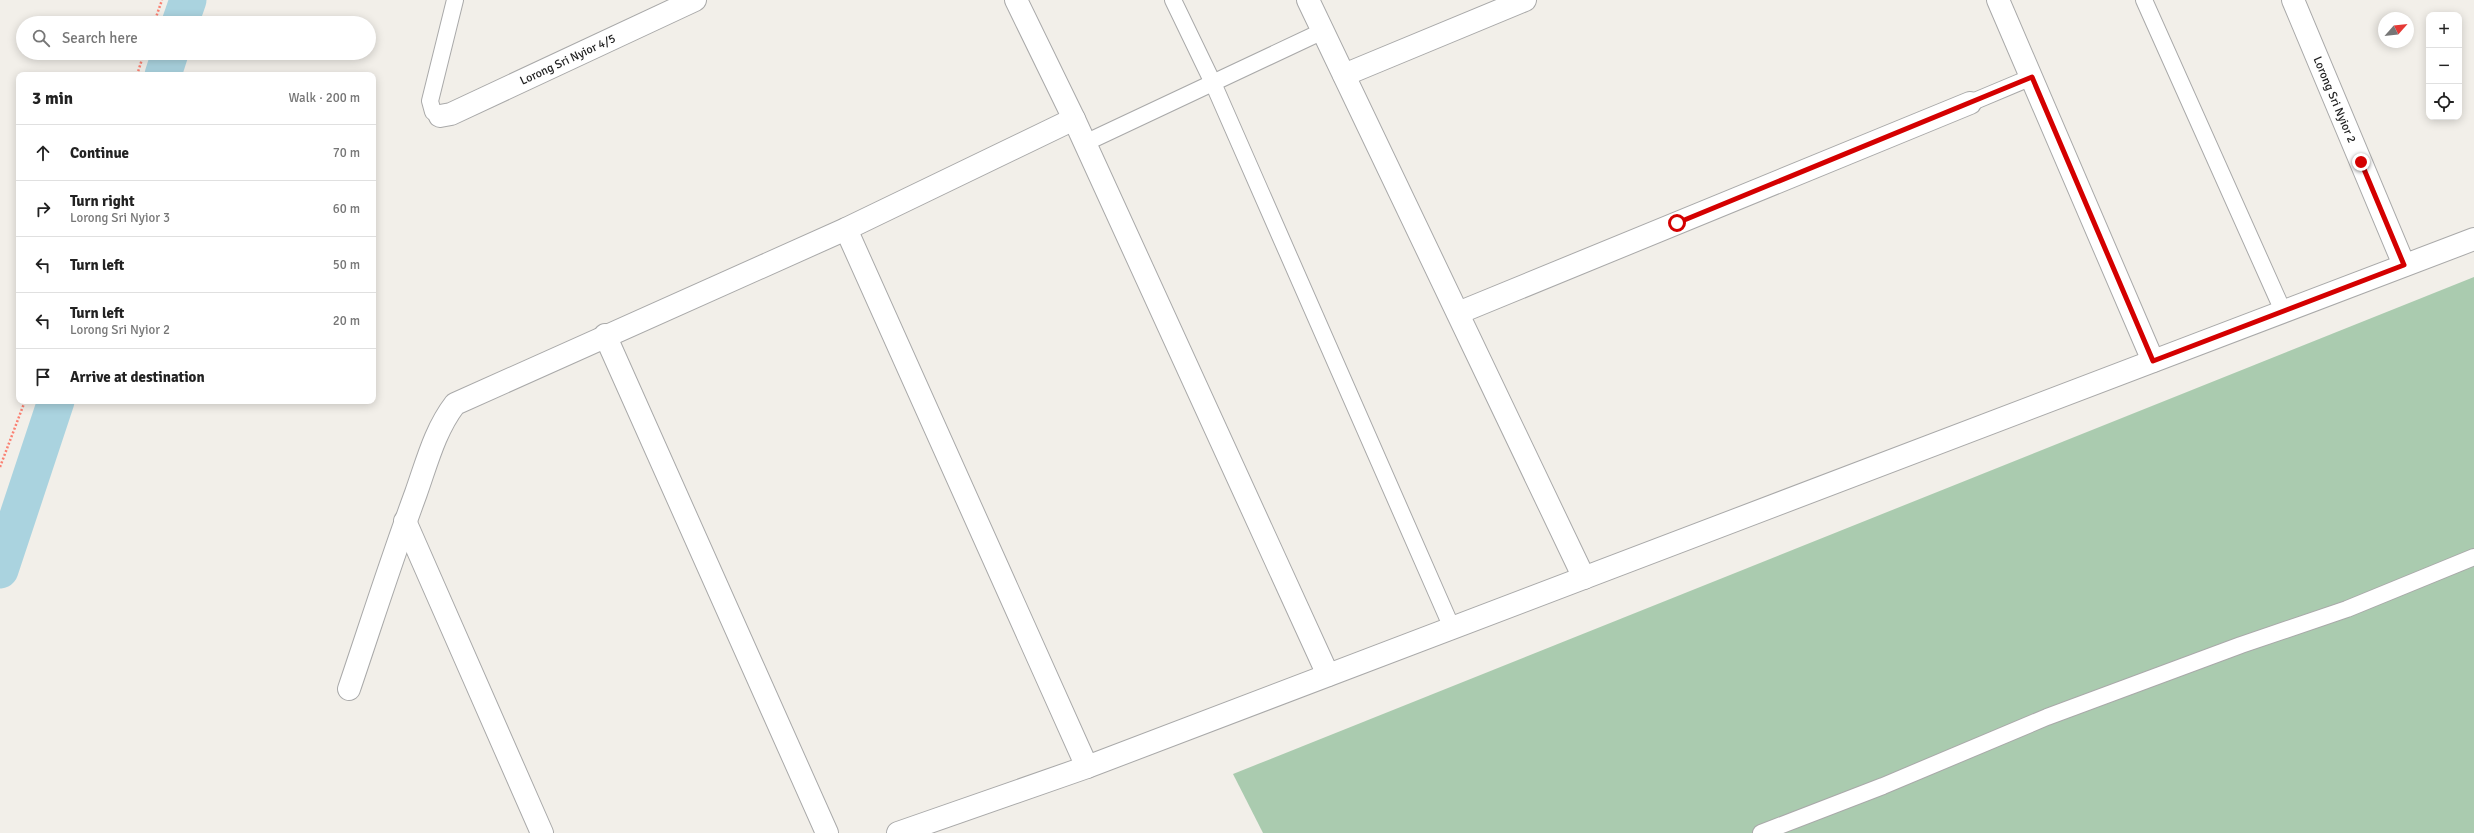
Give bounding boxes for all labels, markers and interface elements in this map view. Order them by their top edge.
north arrow [2378,12,2414,48]
map controls [2426,12,2462,120]
button: + [2426,12,2462,48]
search box [16,16,376,60]
icon: search [30,27,52,49]
text: Search here [62,29,138,47]
street label: Lorong Sri Nyior 4/5 [518,31,618,89]
button: − [2426,48,2462,84]
street label: Lorong Sri Nyior 2 [2310,54,2359,145]
button: locate [2426,84,2462,120]
text: 3 min [32,88,73,109]
text: Walk · 200 m [289,90,360,106]
icon: ahead [32,142,54,164]
text: Continue [70,144,129,162]
text: 70 m [333,145,360,161]
route end [2352,153,2370,171]
text: Turn right [70,192,135,210]
icon: right [32,198,54,220]
text: 60 m [333,201,360,217]
text: Lorong Sri Nyior 3 [70,210,170,226]
route start [1668,214,1686,232]
icon: left [32,254,54,276]
text: Turn left [70,256,124,274]
text: 50 m [333,257,360,273]
text: Turn left [70,304,124,322]
icon: left [32,310,54,332]
text: 20 m [333,313,360,329]
text: Lorong Sri Nyior 2 [70,322,170,338]
icon: arrive [32,366,54,388]
text: Arrive at destination [70,368,205,386]

